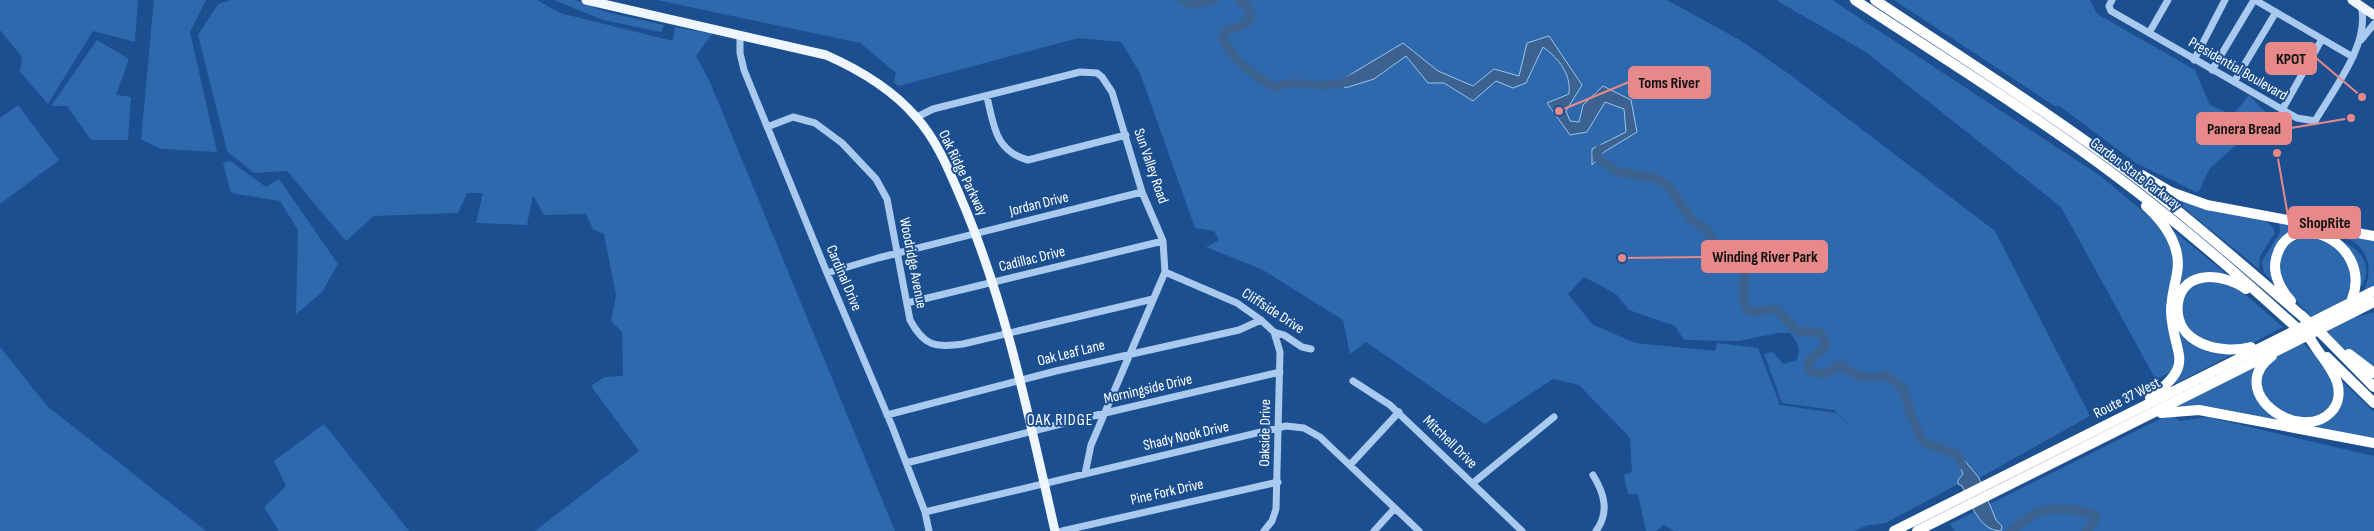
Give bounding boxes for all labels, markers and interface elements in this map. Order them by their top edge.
street label: Presidential Boulevard [2185,33,2291,105]
callout: KPOT [2266,43,2316,74]
text: KPOT [2276,50,2306,69]
callout: Toms River [1629,67,1710,98]
text: Toms River [1638,74,1700,93]
callout: Panera Bread [2197,113,2291,144]
text: Panera Bread [2207,120,2281,139]
street label: Sun Valley Road [1129,126,1173,206]
street label: Oak Ridge Parkway [934,127,992,219]
street label: Garden State Parkway [2087,133,2186,215]
street label: Jordan Drive [1006,187,1071,221]
callout: ShopRite [2289,207,2360,238]
text: ShopRite [2299,214,2351,233]
street label: Woodridge Avenue [895,216,931,310]
callout: Winding River Park [1702,241,1827,272]
street label: Cardinal Drive [822,242,866,314]
street label: Cadillac Drive [997,242,1067,276]
text: Winding River Park [1712,248,1818,267]
street label: Cliffside Drive [1238,284,1308,338]
street label: Oak Leaf Lane [1035,335,1107,371]
street label: Morningside Drive [1102,370,1194,408]
street label: Route 37 West [2090,373,2164,423]
street label: Oakside Drive [1255,399,1275,467]
district label: OAK RIDGE [1027,411,1093,430]
street label: Mitchell Drive [1419,411,1481,473]
street label: Shady Nook Drive [1141,417,1231,455]
street label: Pine Fork Drive [1129,474,1205,510]

